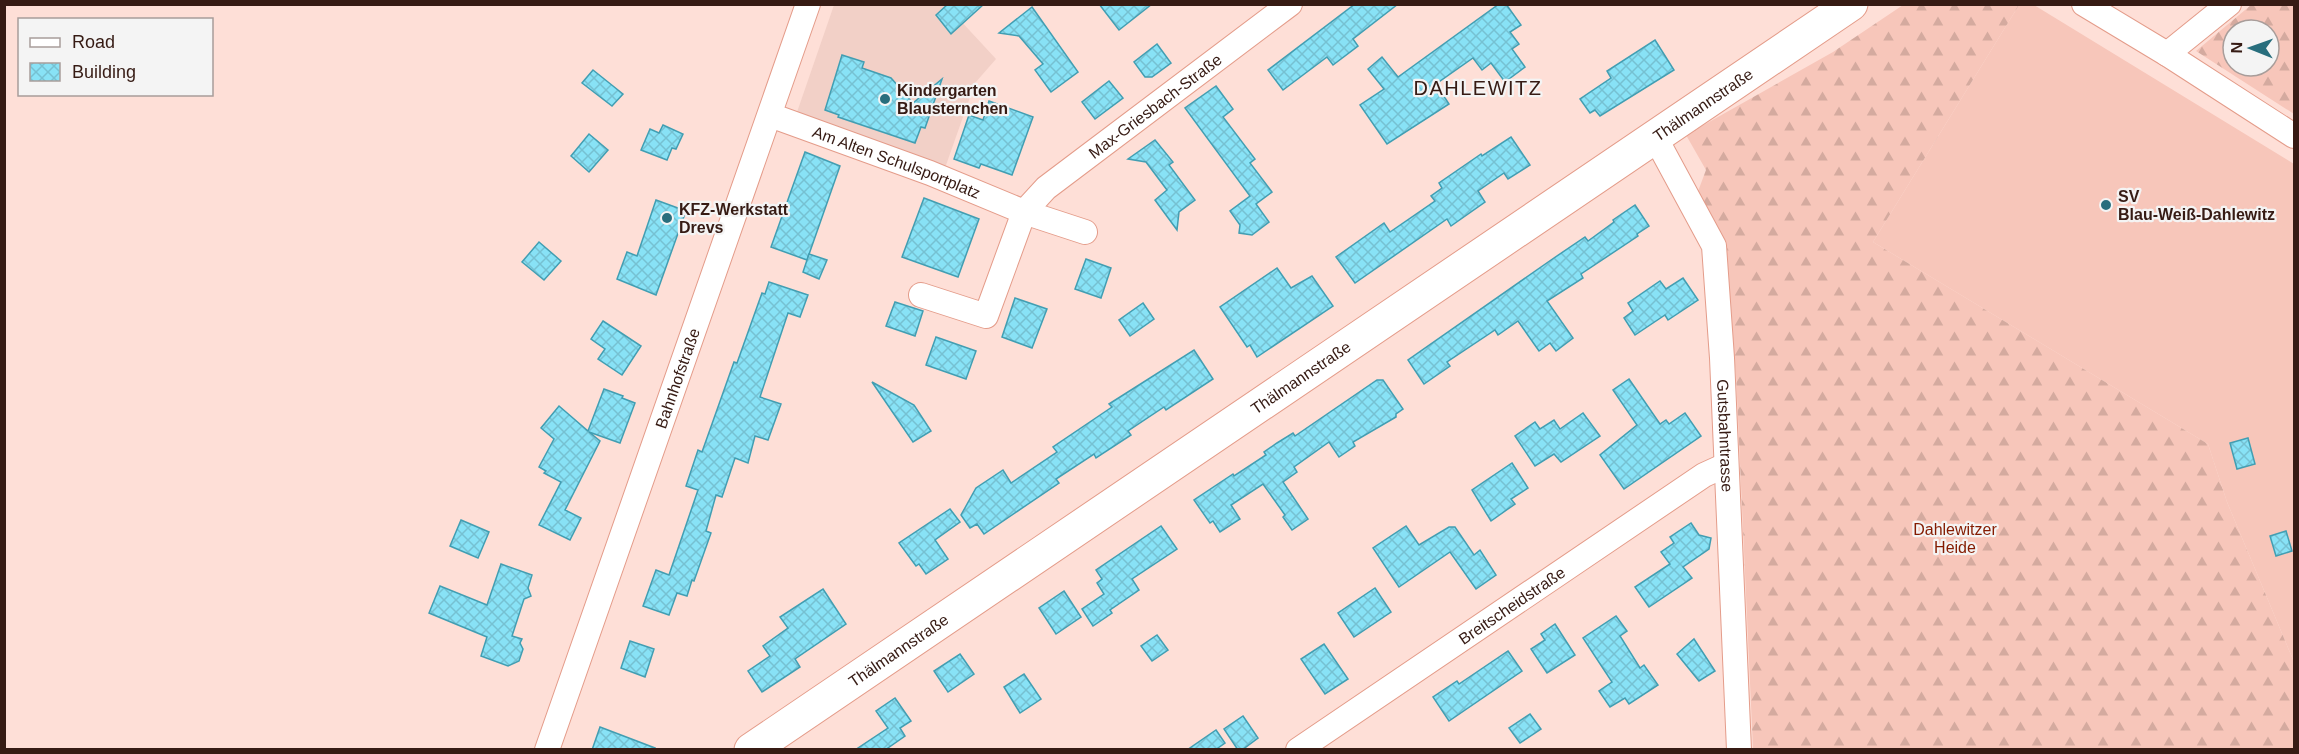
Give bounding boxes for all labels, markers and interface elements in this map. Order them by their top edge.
legend [18,18,213,96]
north arrow [2221,18,2281,78]
text: Road [72,32,115,52]
text: N [2228,42,2245,54]
street label: Max-Griesbach-Straße [1085,50,1225,161]
text: Building [72,62,136,82]
street label: Thälmannstraße [1650,65,1756,144]
district label: DAHLEWITZ [1413,77,1543,99]
place label: Kindergarten Blausternchen [897,82,1008,117]
marker: Kindergarten Blausternchen [878,92,892,106]
street label: Am Alten Schulsportplatz [810,123,983,201]
place label: SV Blau-Weiß-Dahlewitz [2118,188,2275,223]
marker: SV Blau-Weiß-Dahlewitz [2099,198,2113,212]
place label: KFZ-Werkstatt Drevs [679,201,789,236]
marker: KFZ-Werkstatt Drevs [660,211,674,225]
street label: Bahnhofstraße [652,326,703,430]
street label: Thälmannstraße [1248,338,1354,417]
street label: Gutsbahntrasse [1714,379,1736,493]
park label: Dahlewitzer Heide [1913,521,1997,556]
street label: Breitscheidstraße [1455,563,1568,647]
street label: Thälmannstraße [845,610,951,690]

